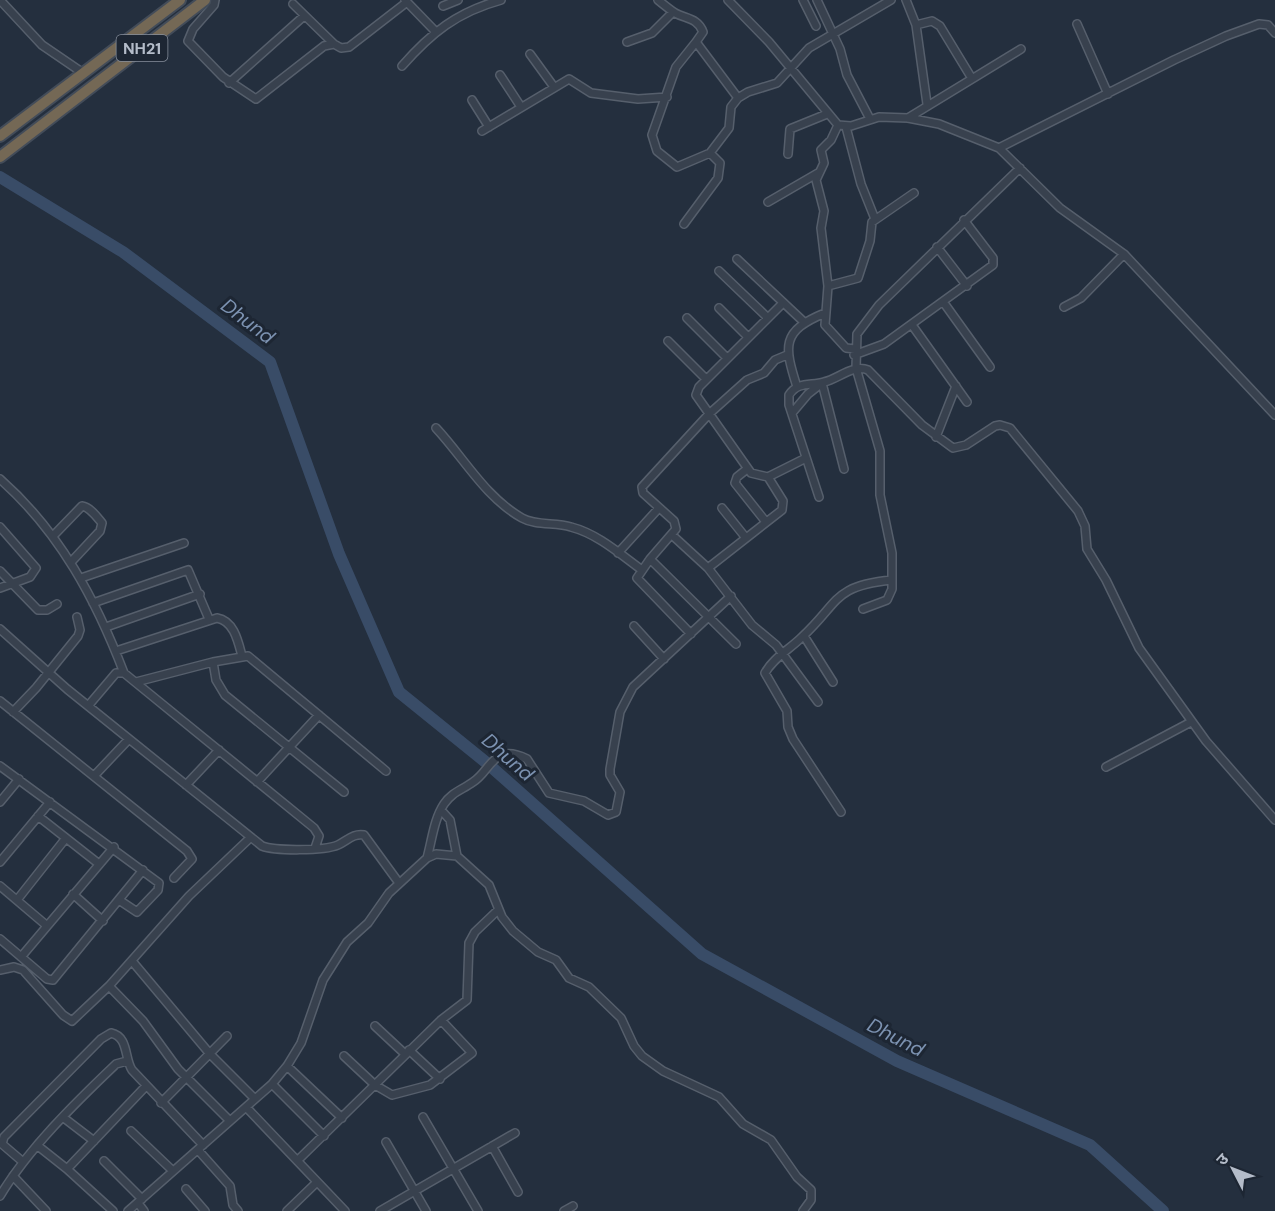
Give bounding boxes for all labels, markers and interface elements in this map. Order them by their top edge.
road number: NH21 [116,35,168,61]
water label: Dhund [216,292,281,350]
water label: Dhund [477,727,540,787]
water label: Dhund [863,1012,929,1063]
north arrow [1203,1139,1263,1199]
text: उ [1211,1148,1234,1170]

